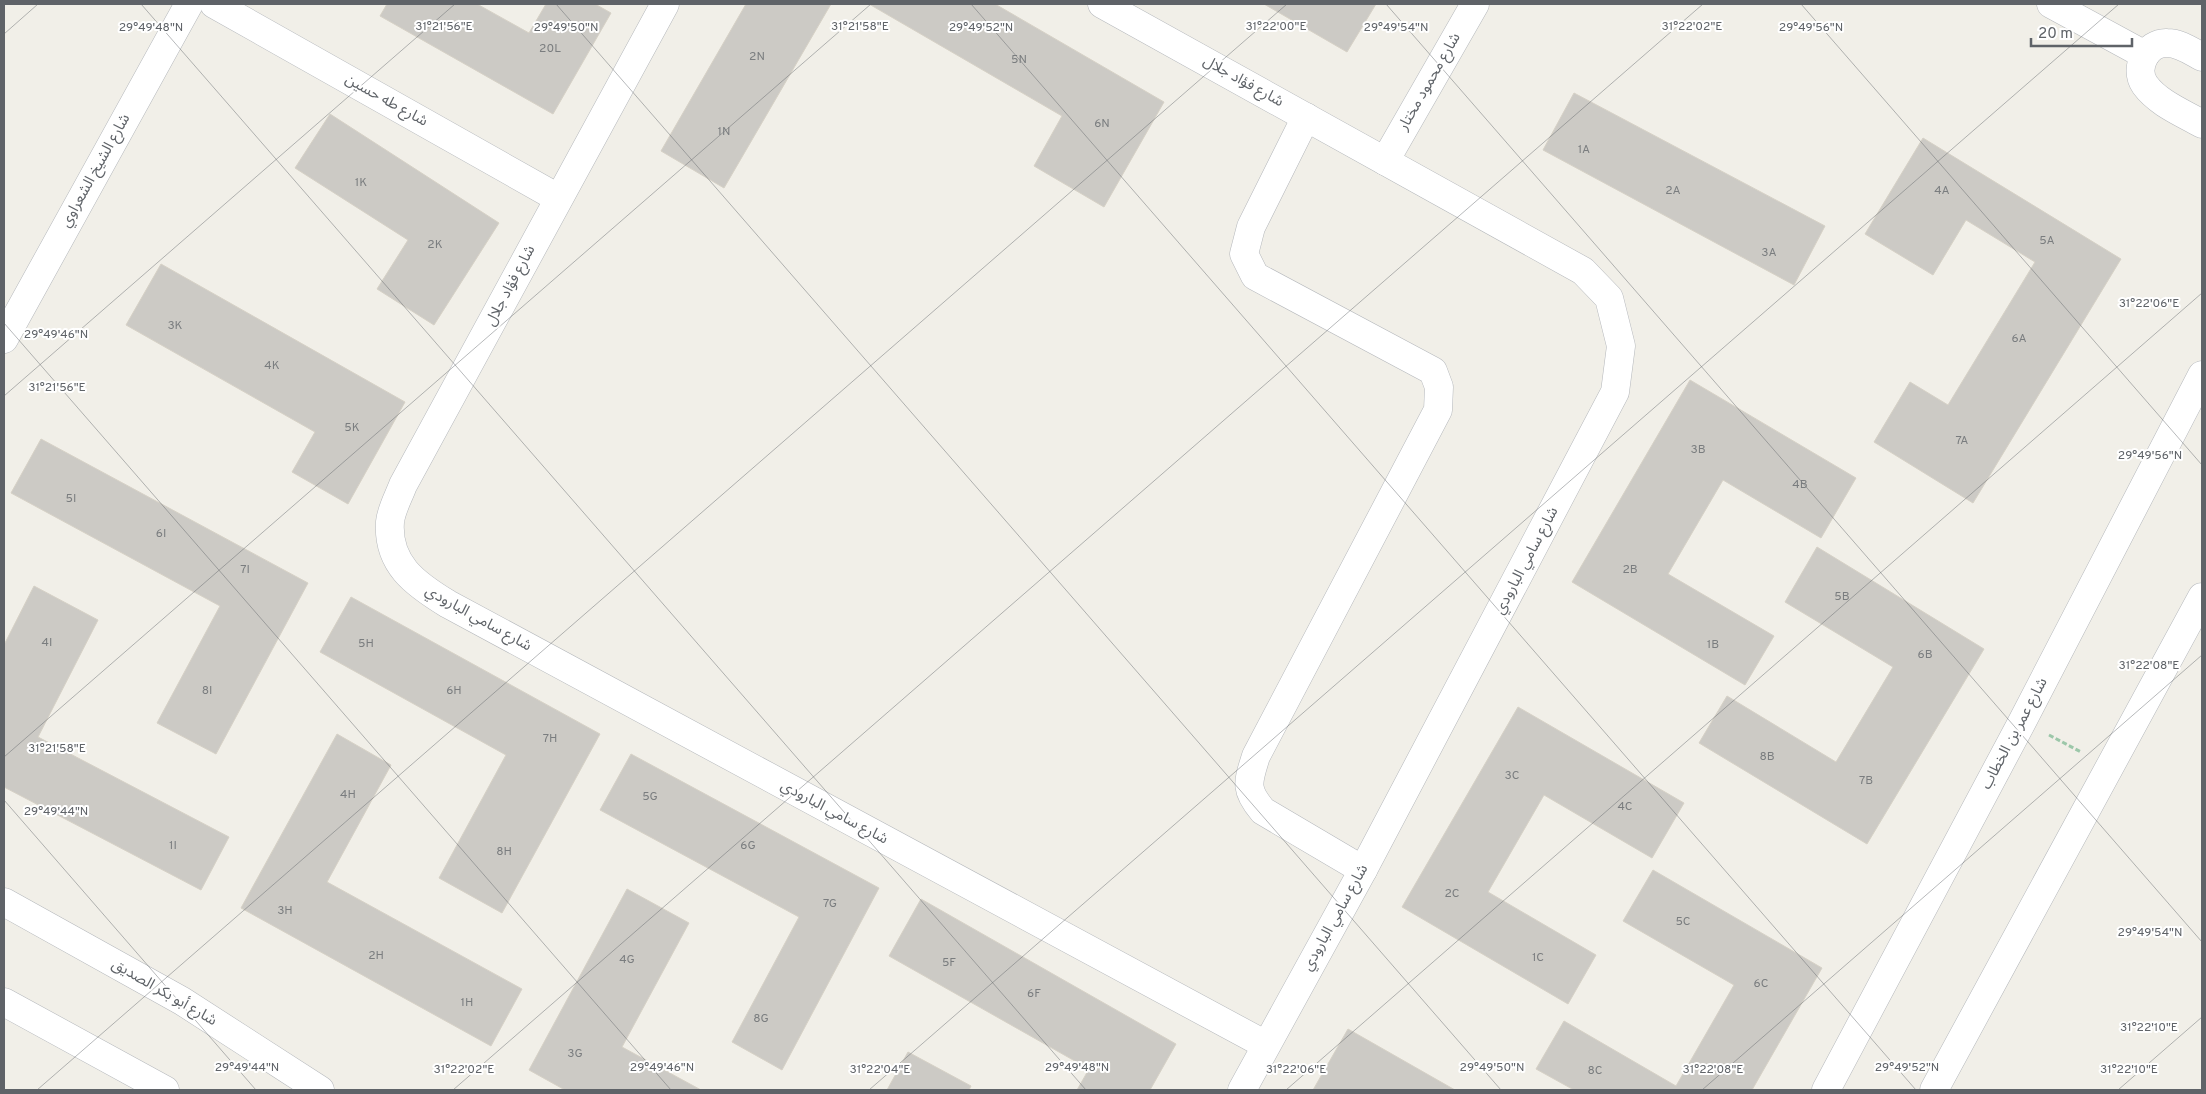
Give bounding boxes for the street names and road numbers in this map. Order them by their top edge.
street label: شارع محمود مختار [1394,30,1467,136]
street label: شارع فؤاد جلال [1199,52,1287,113]
street label: شارع طه حسين [341,70,431,133]
street label: شارع الشيخ الشعراوي [57,111,136,232]
street label: شارع فؤاد جلال [482,242,541,330]
street label: شارع سامي البارودي [1491,504,1564,618]
street label: شارع سامي البارودي [421,582,535,657]
street label: شارع عمر بن الخطاب [1978,675,2053,794]
street label: شارع سامي البارودي [777,777,891,850]
street label: شارع سامي البارودي [1299,861,1374,975]
street label: شارع أبو بكر الصديق [108,954,221,1032]

